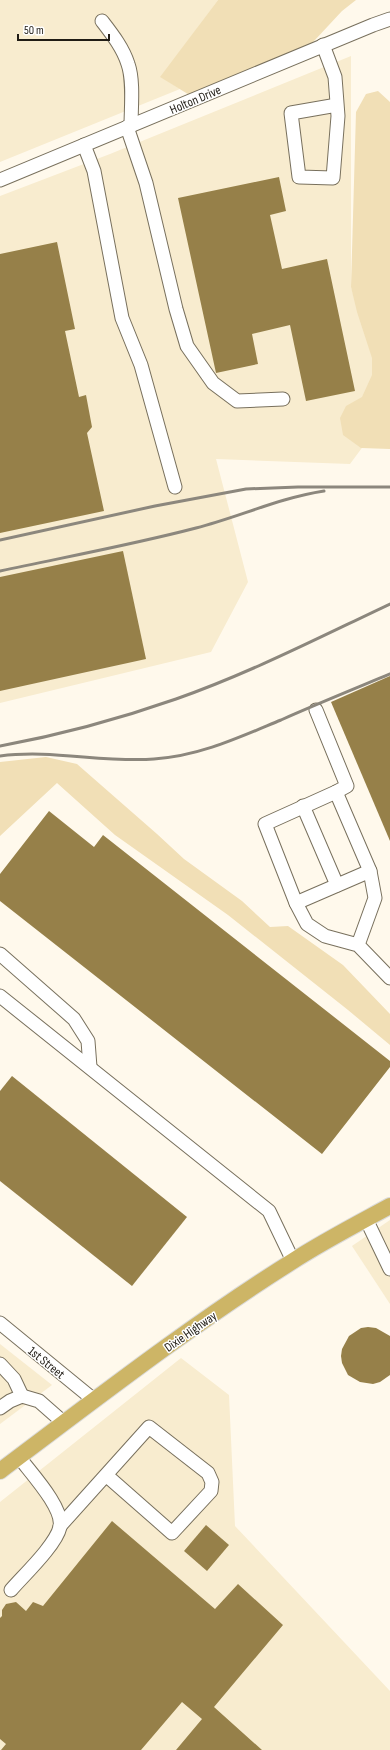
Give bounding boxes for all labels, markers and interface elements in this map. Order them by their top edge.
scale bar [18,16,109,42]
text: 50 m [24,23,44,38]
street label: Holton Drive [167,82,223,118]
street label: Dixie Highway [161,1308,220,1356]
street label: 1st Street [25,1343,68,1382]

